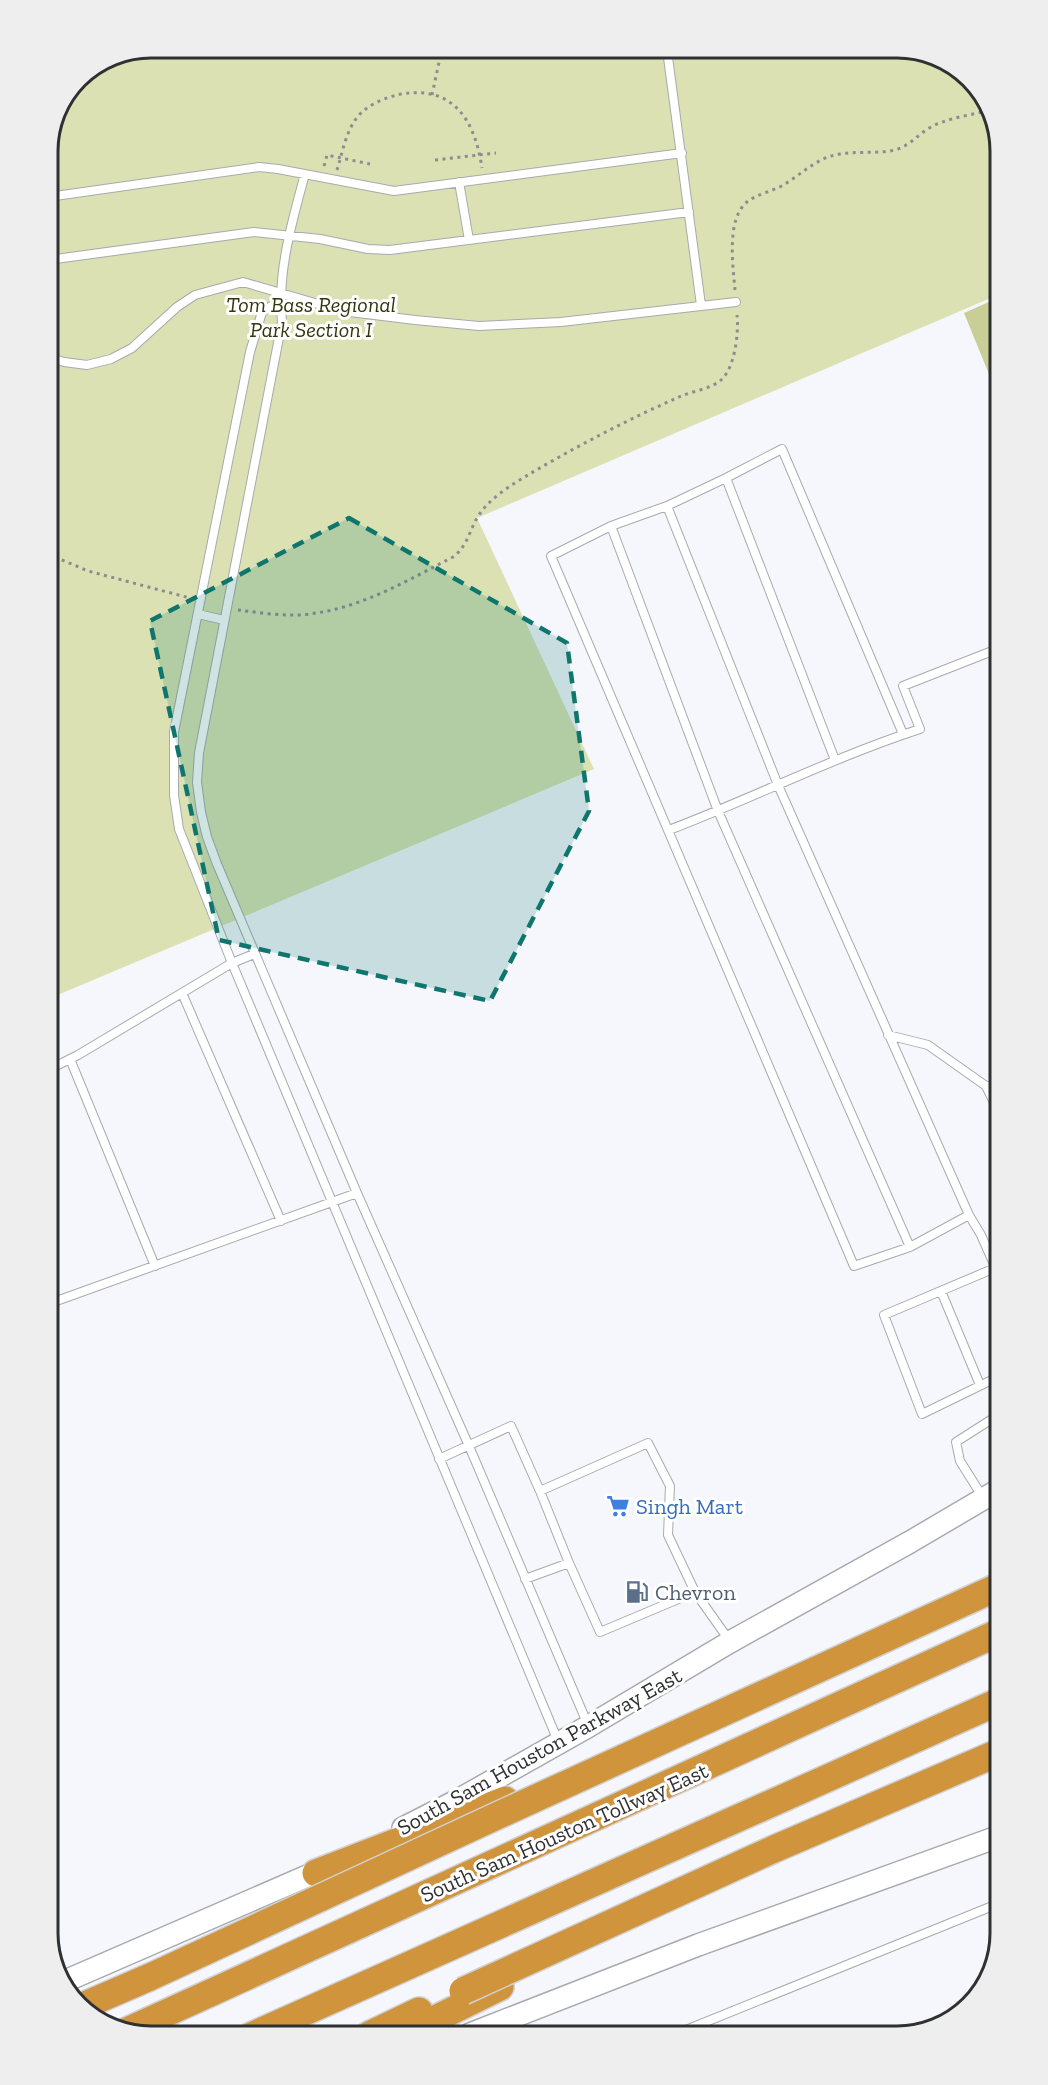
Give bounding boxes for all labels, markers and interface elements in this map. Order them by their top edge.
park label: Tom Bass Regional Park Section I [226,291,396,343]
supermarket icon: Singh Mart [605,1493,631,1519]
place label: Singh Mart [636,1493,744,1520]
fuel station icon: Chevron [624,1579,650,1605]
place label: Chevron [655,1579,736,1606]
street label: South Sam Houston Parkway East [392,1661,687,1841]
street label: South Sam Houston Tollway East [416,1756,713,1908]

